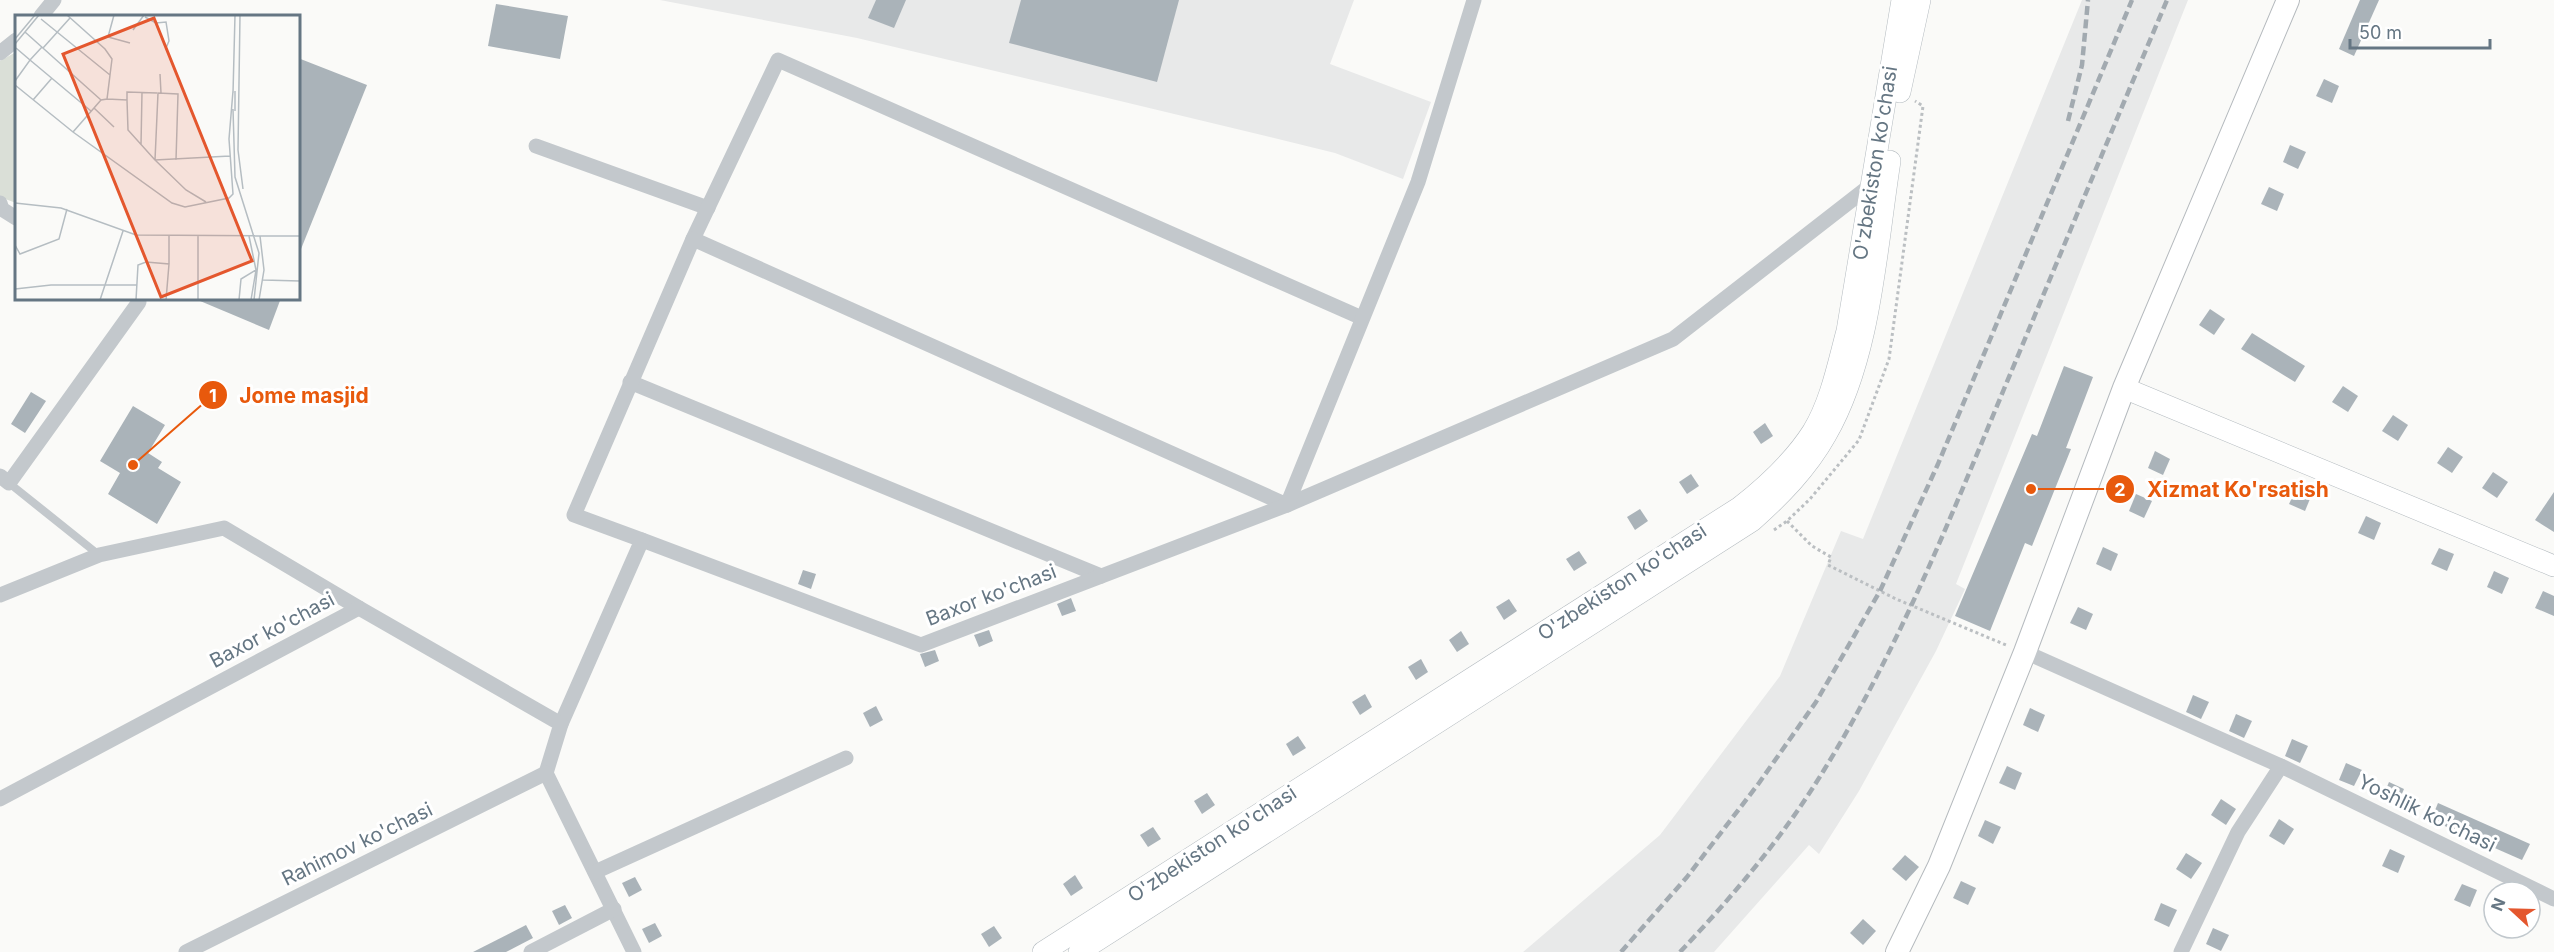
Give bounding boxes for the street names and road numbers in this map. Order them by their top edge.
street label: O'zbekiston ko'chasi [1848,64,1902,262]
street label: O'zbekiston ko'chasi [1533,519,1711,645]
street label: Baxor ko'chasi [922,559,1060,631]
street label: Baxor ko'chasi [206,587,338,673]
street label: Yoshlik ko'chasi [2354,769,2500,857]
street label: O'zbekiston ko'chasi [1123,781,1301,907]
street label: Rahimov ko'chasi [278,797,436,891]

